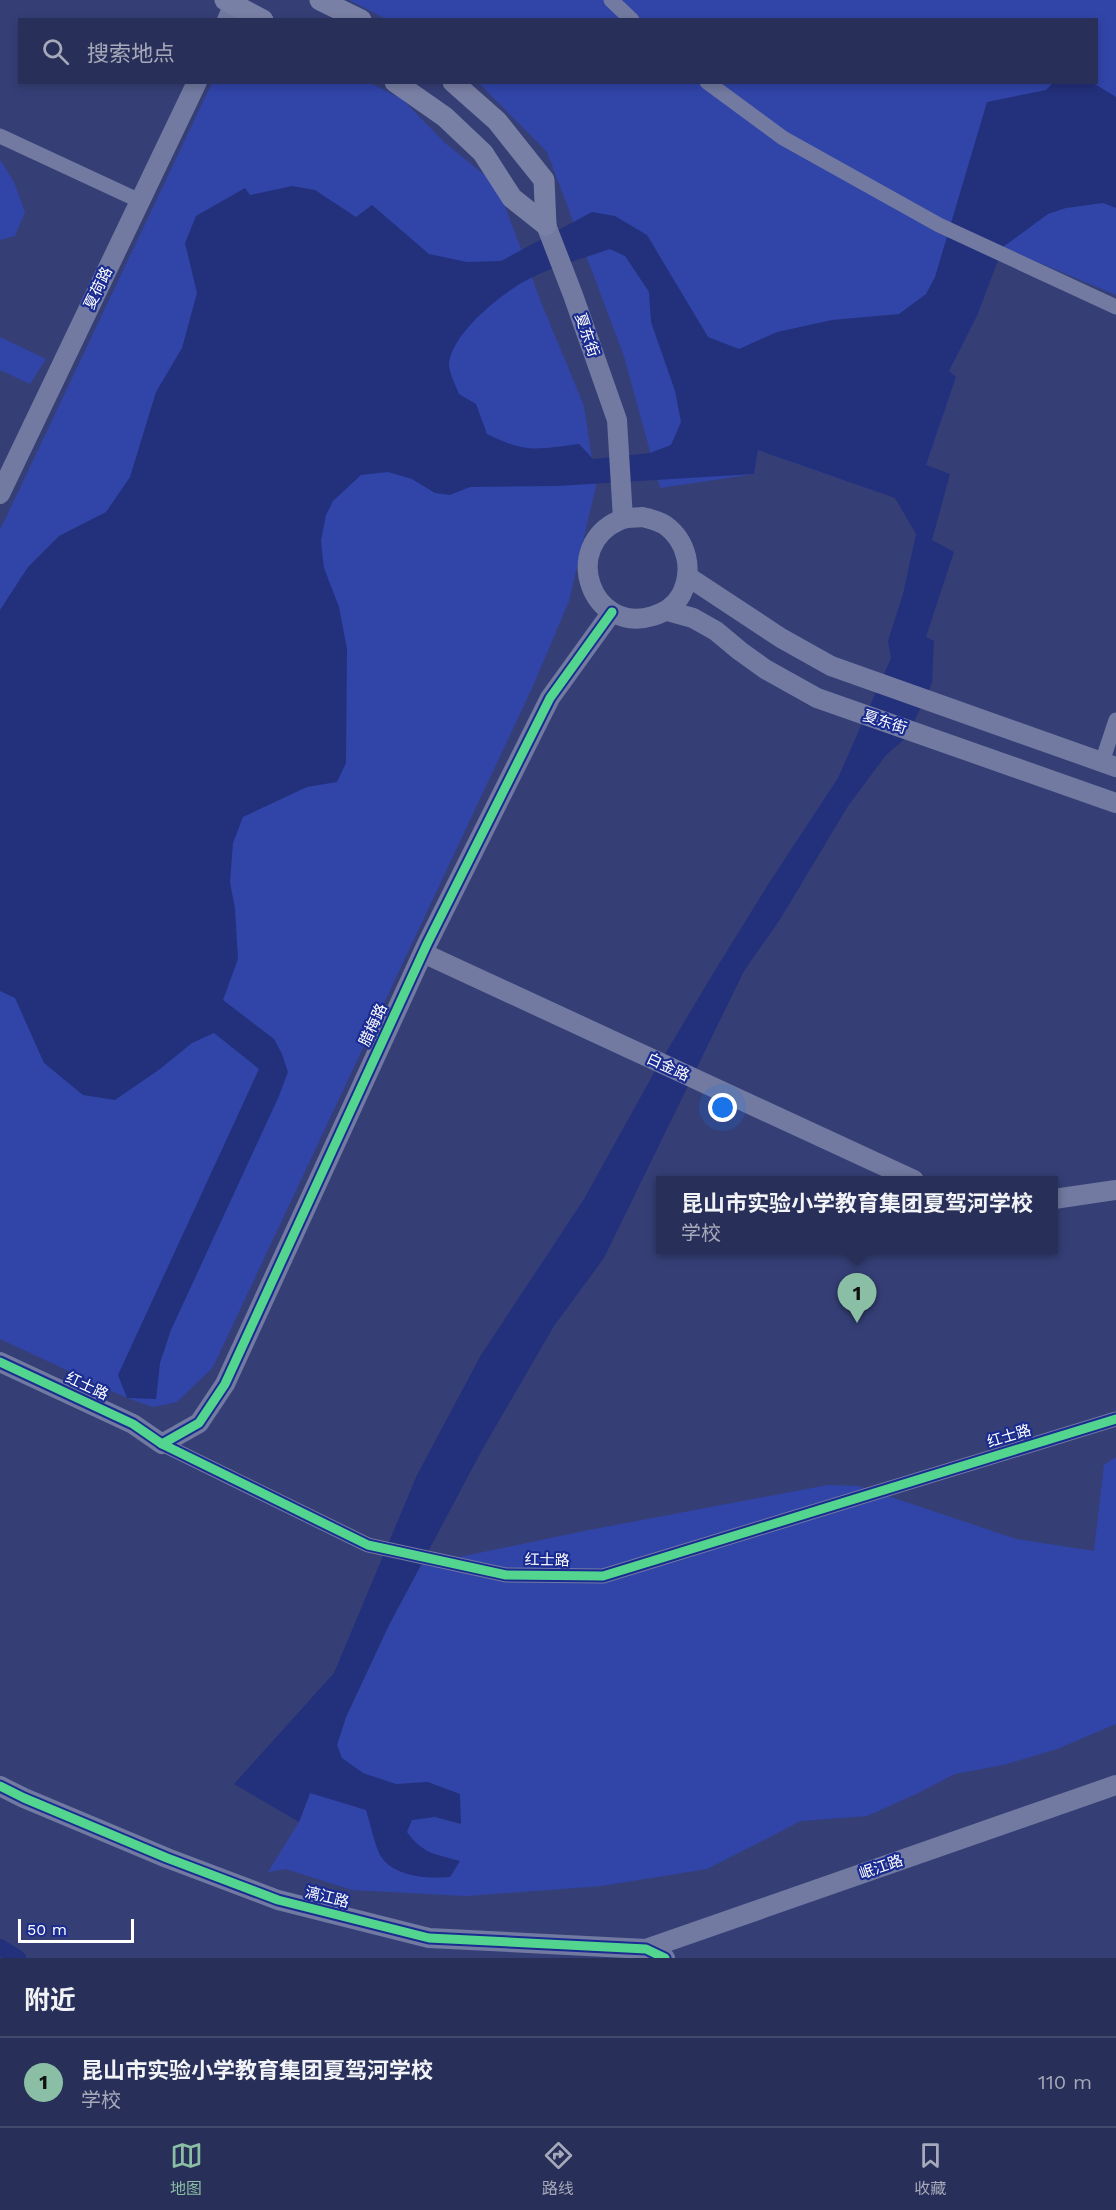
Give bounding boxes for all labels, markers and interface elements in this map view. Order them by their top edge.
search box [18,18,1098,84]
icon: search [39,35,72,68]
text: 搜索地点 [87,41,175,66]
street label: 夏荷路 [80,264,116,312]
street label: 夏东街 [571,311,603,359]
street label: 夏东街 [861,706,909,738]
street label: 腊梅路 [355,1001,391,1049]
street label: 白金路 [644,1049,692,1085]
your location [708,1093,737,1122]
popup [656,1176,1058,1254]
text: 昆山市实验小学教育集团夏驾河学校 [681,1191,1033,1216]
text: 学校 [681,1221,721,1245]
pin: 1 [838,1274,876,1323]
street label: 红士路 [63,1368,111,1404]
street label: 红士路 [985,1421,1033,1451]
street label: 红士路 [524,1551,570,1569]
street label: 岷江路 [857,1851,905,1883]
street label: 漓江路 [303,1883,351,1911]
scale bar [18,1916,134,1944]
text: 50 m [27,1920,67,1939]
text: 附近 [24,1985,76,2015]
text: 昆山市实验小学教育集团夏驾河学校 [81,2058,433,2083]
text: 1 [39,2070,48,2094]
text: 110 m [1038,2070,1092,2094]
text: 学校 [81,2088,121,2112]
tab: 地图 [170,2139,203,2199]
tab: 路线 [542,2139,575,2199]
tab: 收藏 [914,2139,947,2199]

